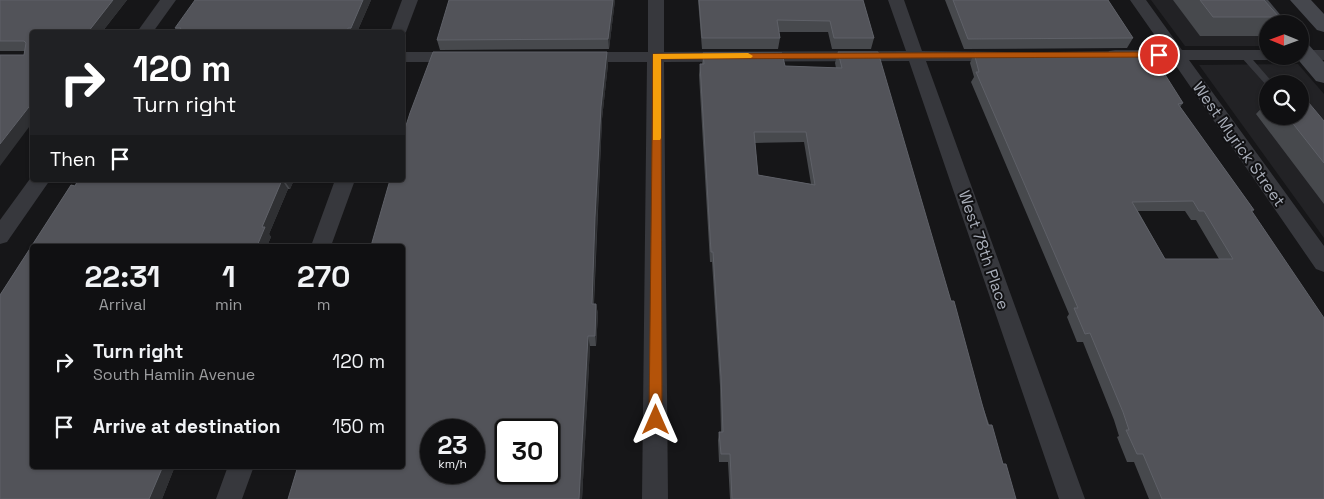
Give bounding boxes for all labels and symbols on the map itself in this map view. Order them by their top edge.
north arrow [1259,15,1309,65]
pin [1138,34,1180,76]
street label: West Myrick Street [1188,77,1290,211]
street label: West 78th Place [954,188,1014,312]
position arrow [629,393,681,445]
speed limit sign: 30 [495,419,560,484]

